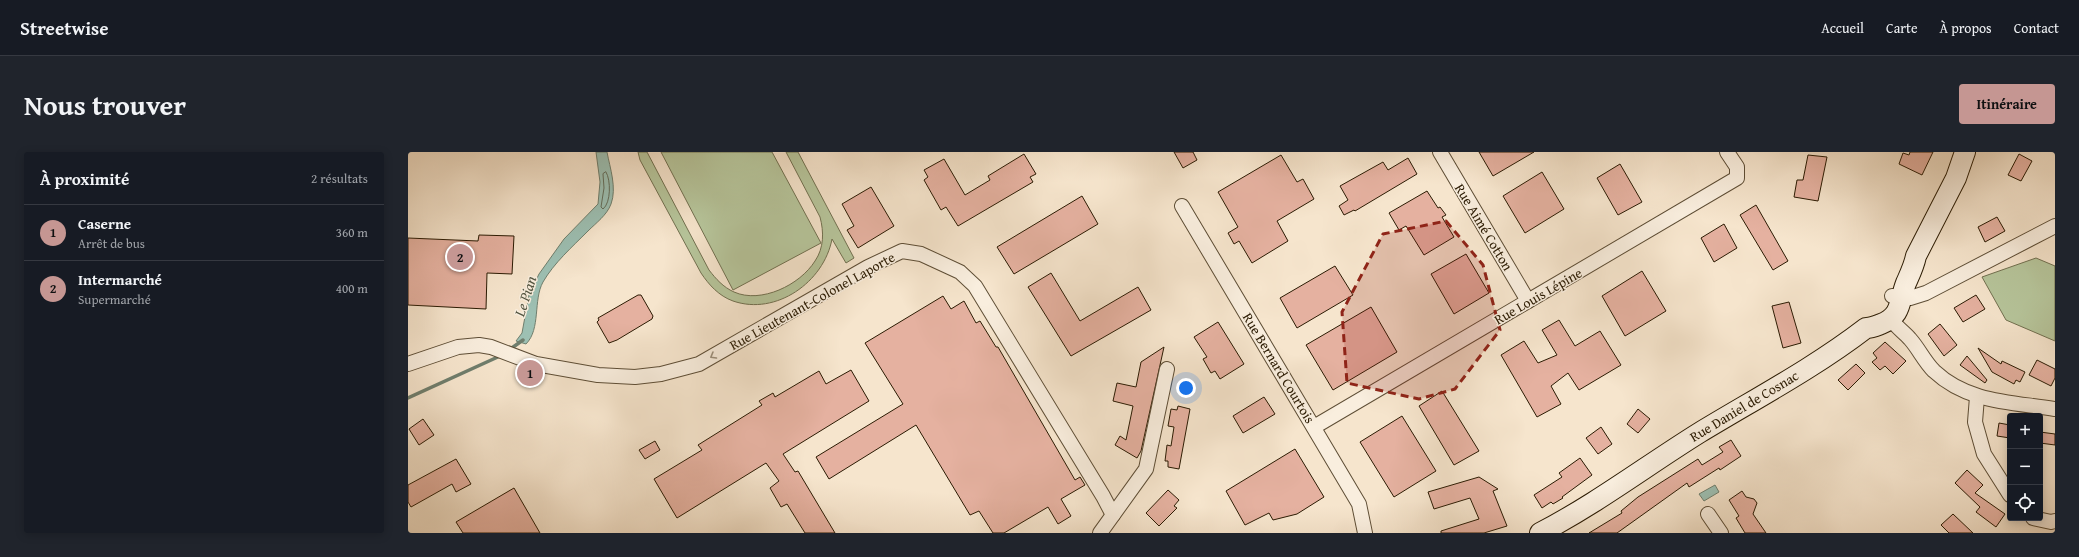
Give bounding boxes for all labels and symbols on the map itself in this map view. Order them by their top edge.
street label: Rue Aimé Cotton [1450,180,1518,274]
pin: 2 [447,242,473,272]
street label: Rue Lieutenant-Colonel Laporte [726,247,899,355]
street label: Rue Louis Lépine [1490,262,1586,329]
water label: Le Pian [508,273,542,320]
street label: Rue Bernard Courtois [1238,309,1320,427]
one-way arrow [710,351,717,358]
pin: 1 [517,358,543,388]
street label: Rue Daniel de Cosnac [1686,366,1802,446]
your location [1176,378,1196,398]

